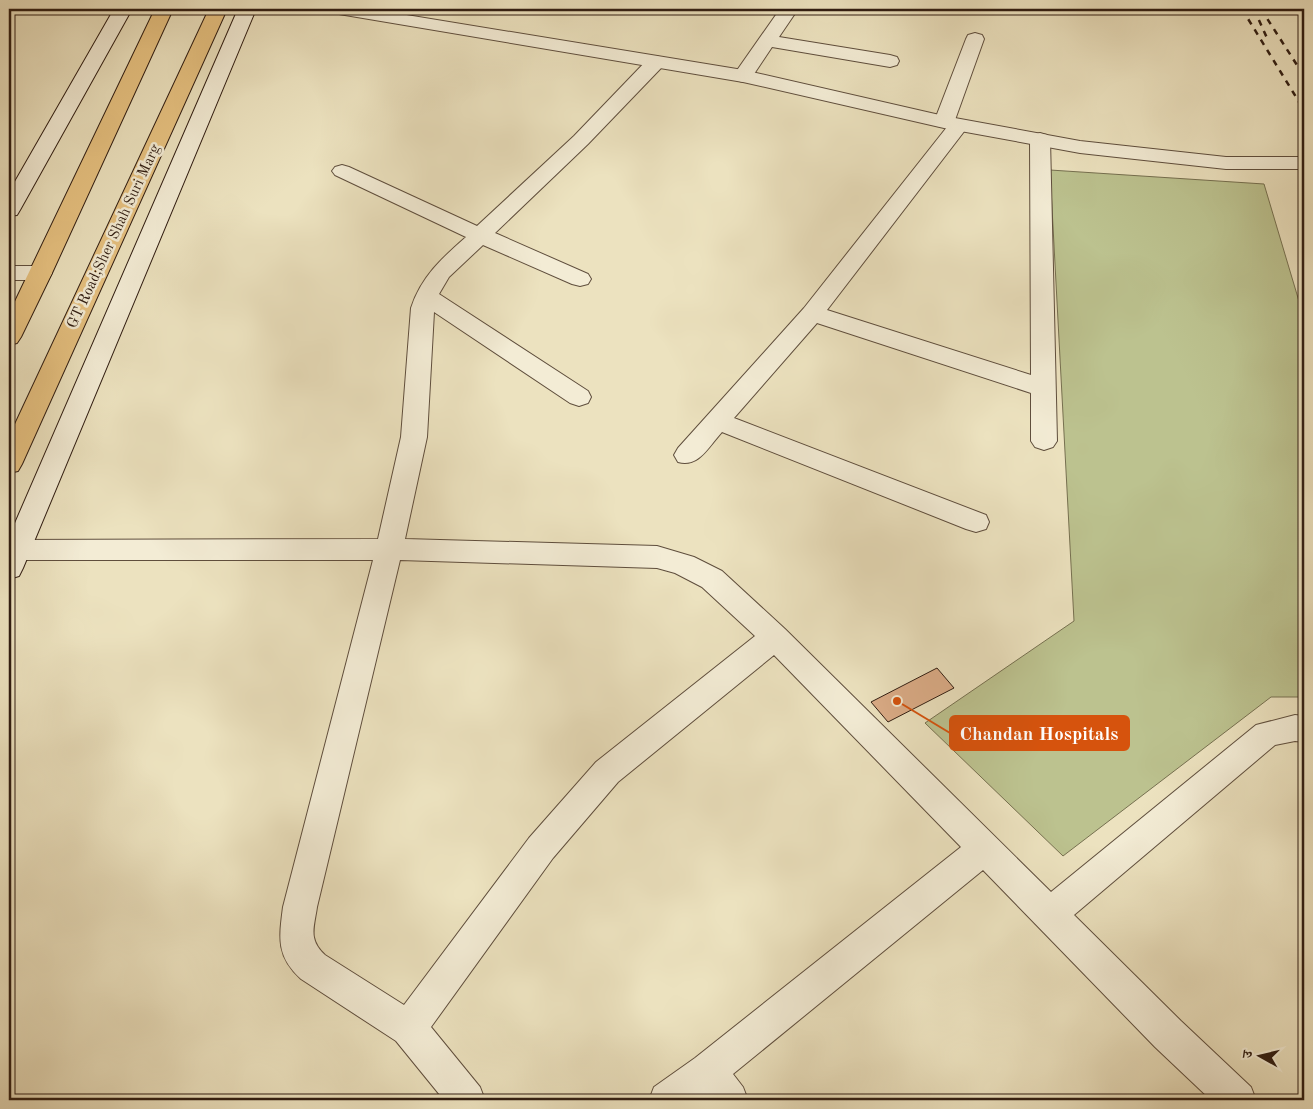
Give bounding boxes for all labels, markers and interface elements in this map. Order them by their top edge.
street label: GT Road;Sher Shah Suri Marg [65,142,164,331]
callout: Chandan Hospitals [950,716,1129,750]
text: Chandan Hospitals [959,726,1119,745]
north arrow [1236,1032,1286,1082]
text: उ [1241,1049,1256,1060]

